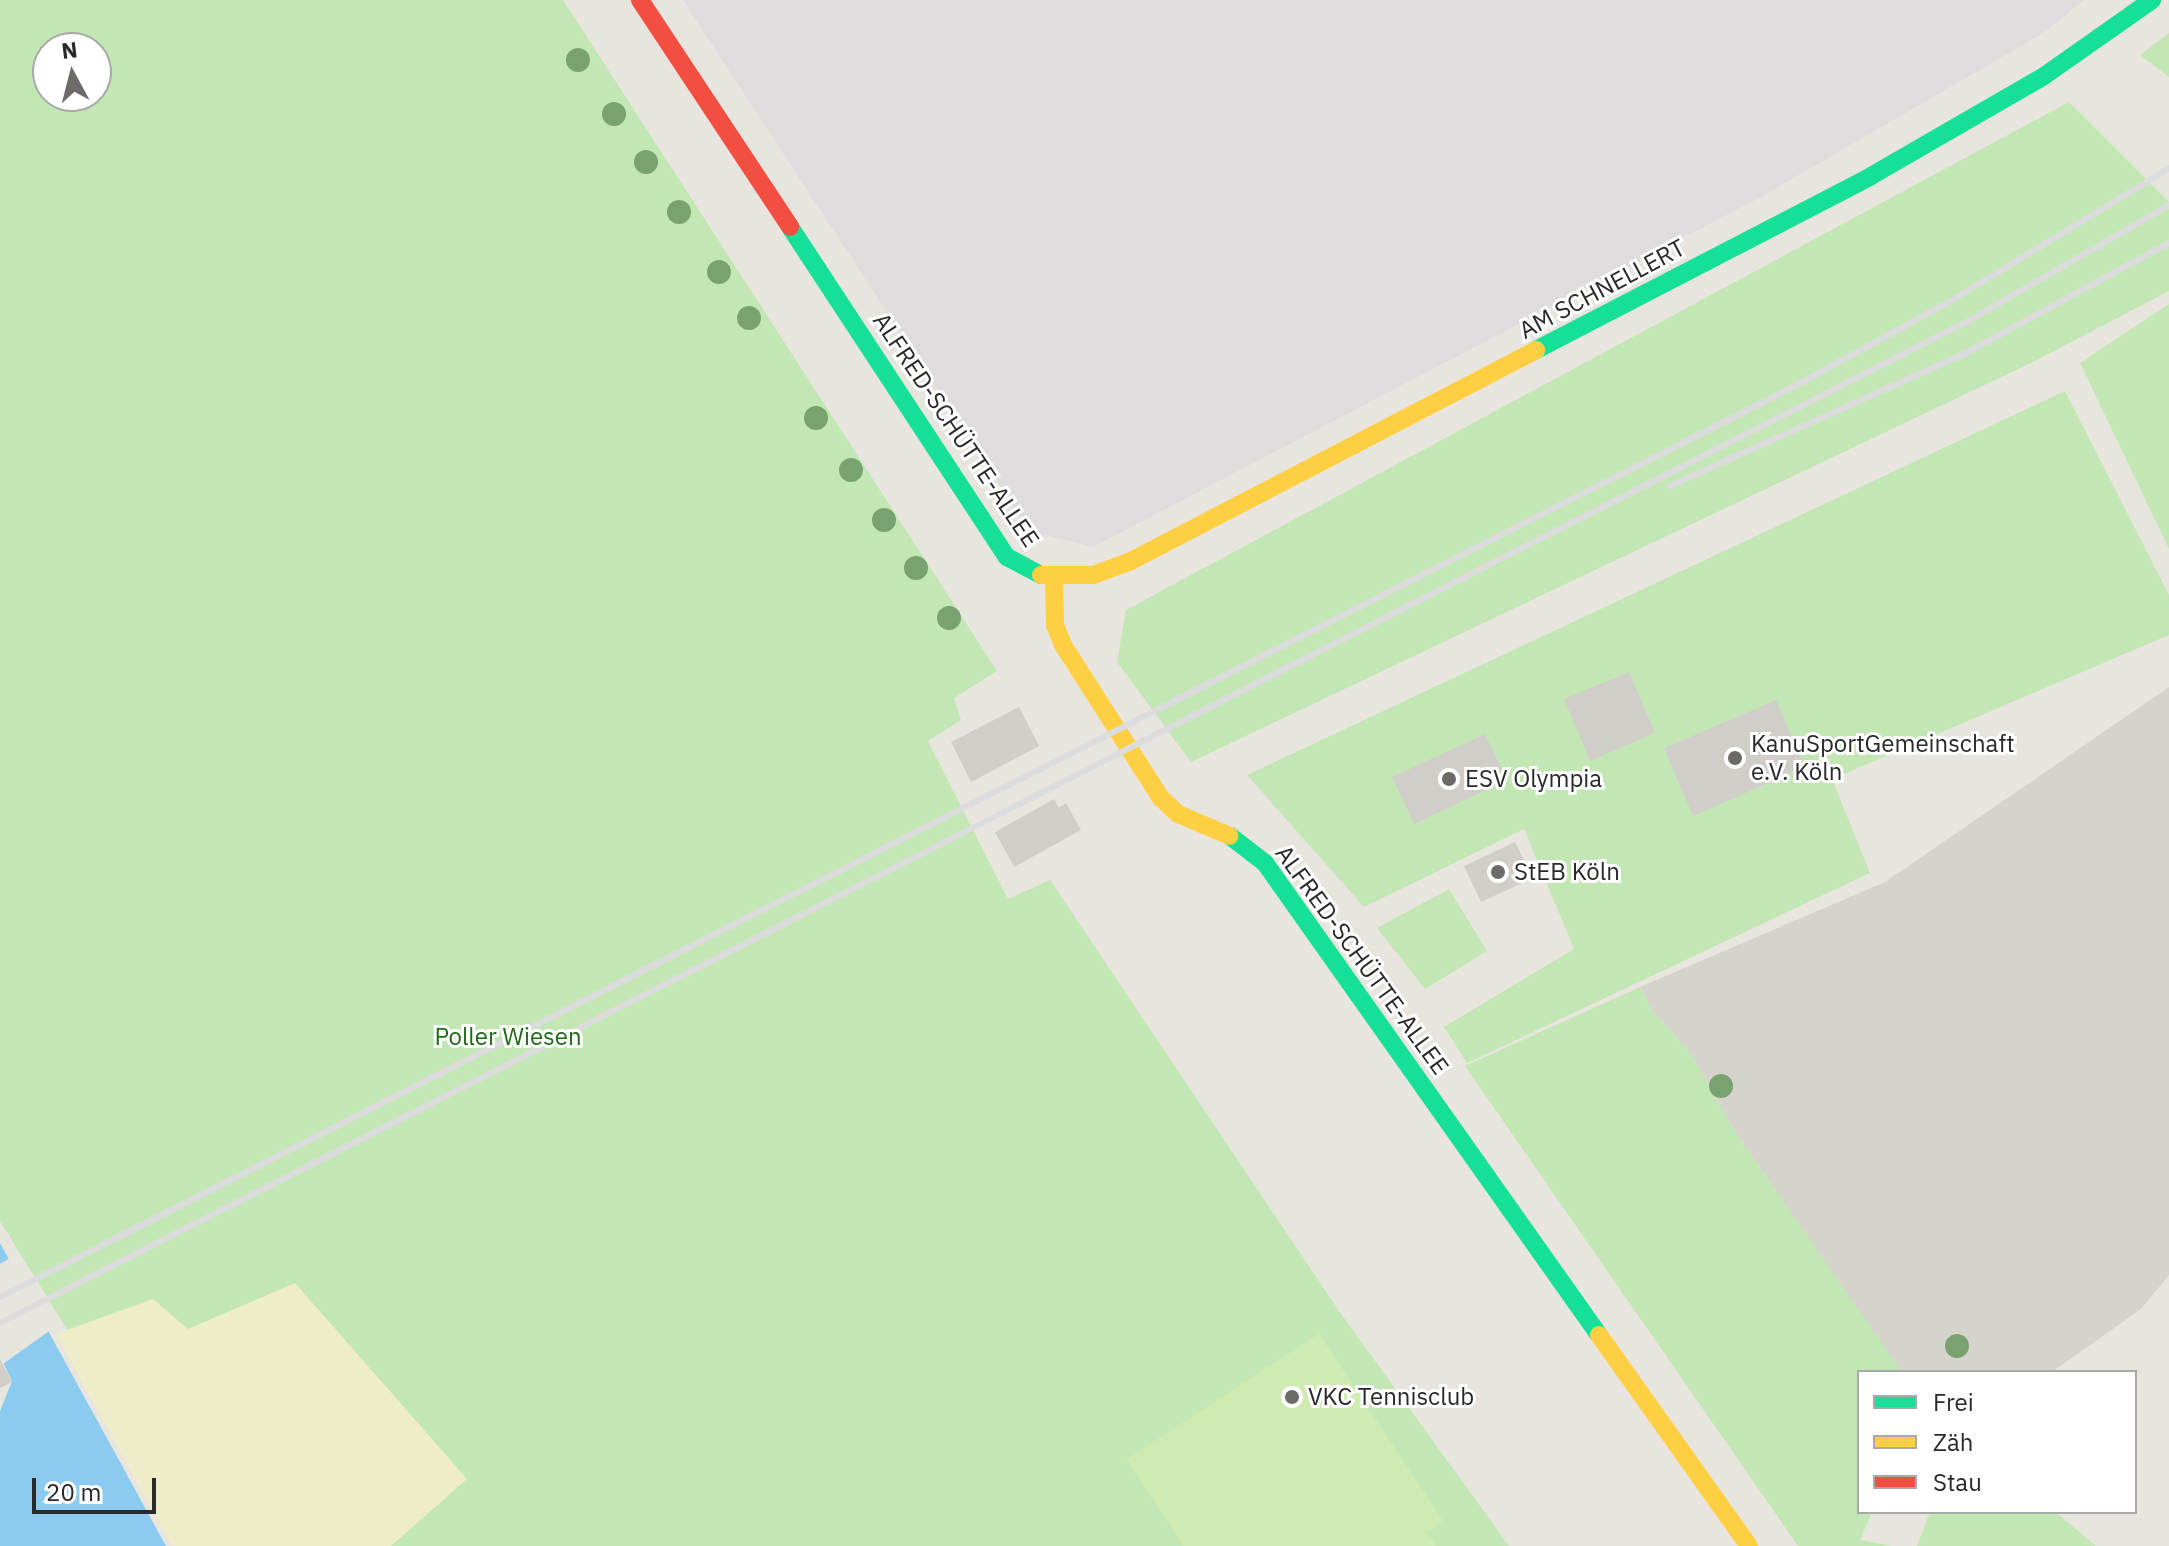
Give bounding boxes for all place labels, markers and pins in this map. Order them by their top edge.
place label: KanuSportGemeinschaft e.V. Köln [1751,730,2015,786]
marker: KanuSportGemeinschaft e.V. Köln [1726,749,1744,767]
place label: ESV Olympia [1465,765,1602,793]
marker: ESV Olympia [1440,770,1458,788]
place label: StEB Köln [1514,858,1620,886]
marker: StEB Köln [1489,863,1507,881]
place label: VKC Tennisclub [1308,1383,1474,1411]
marker: VKC Tennisclub [1283,1388,1301,1406]

